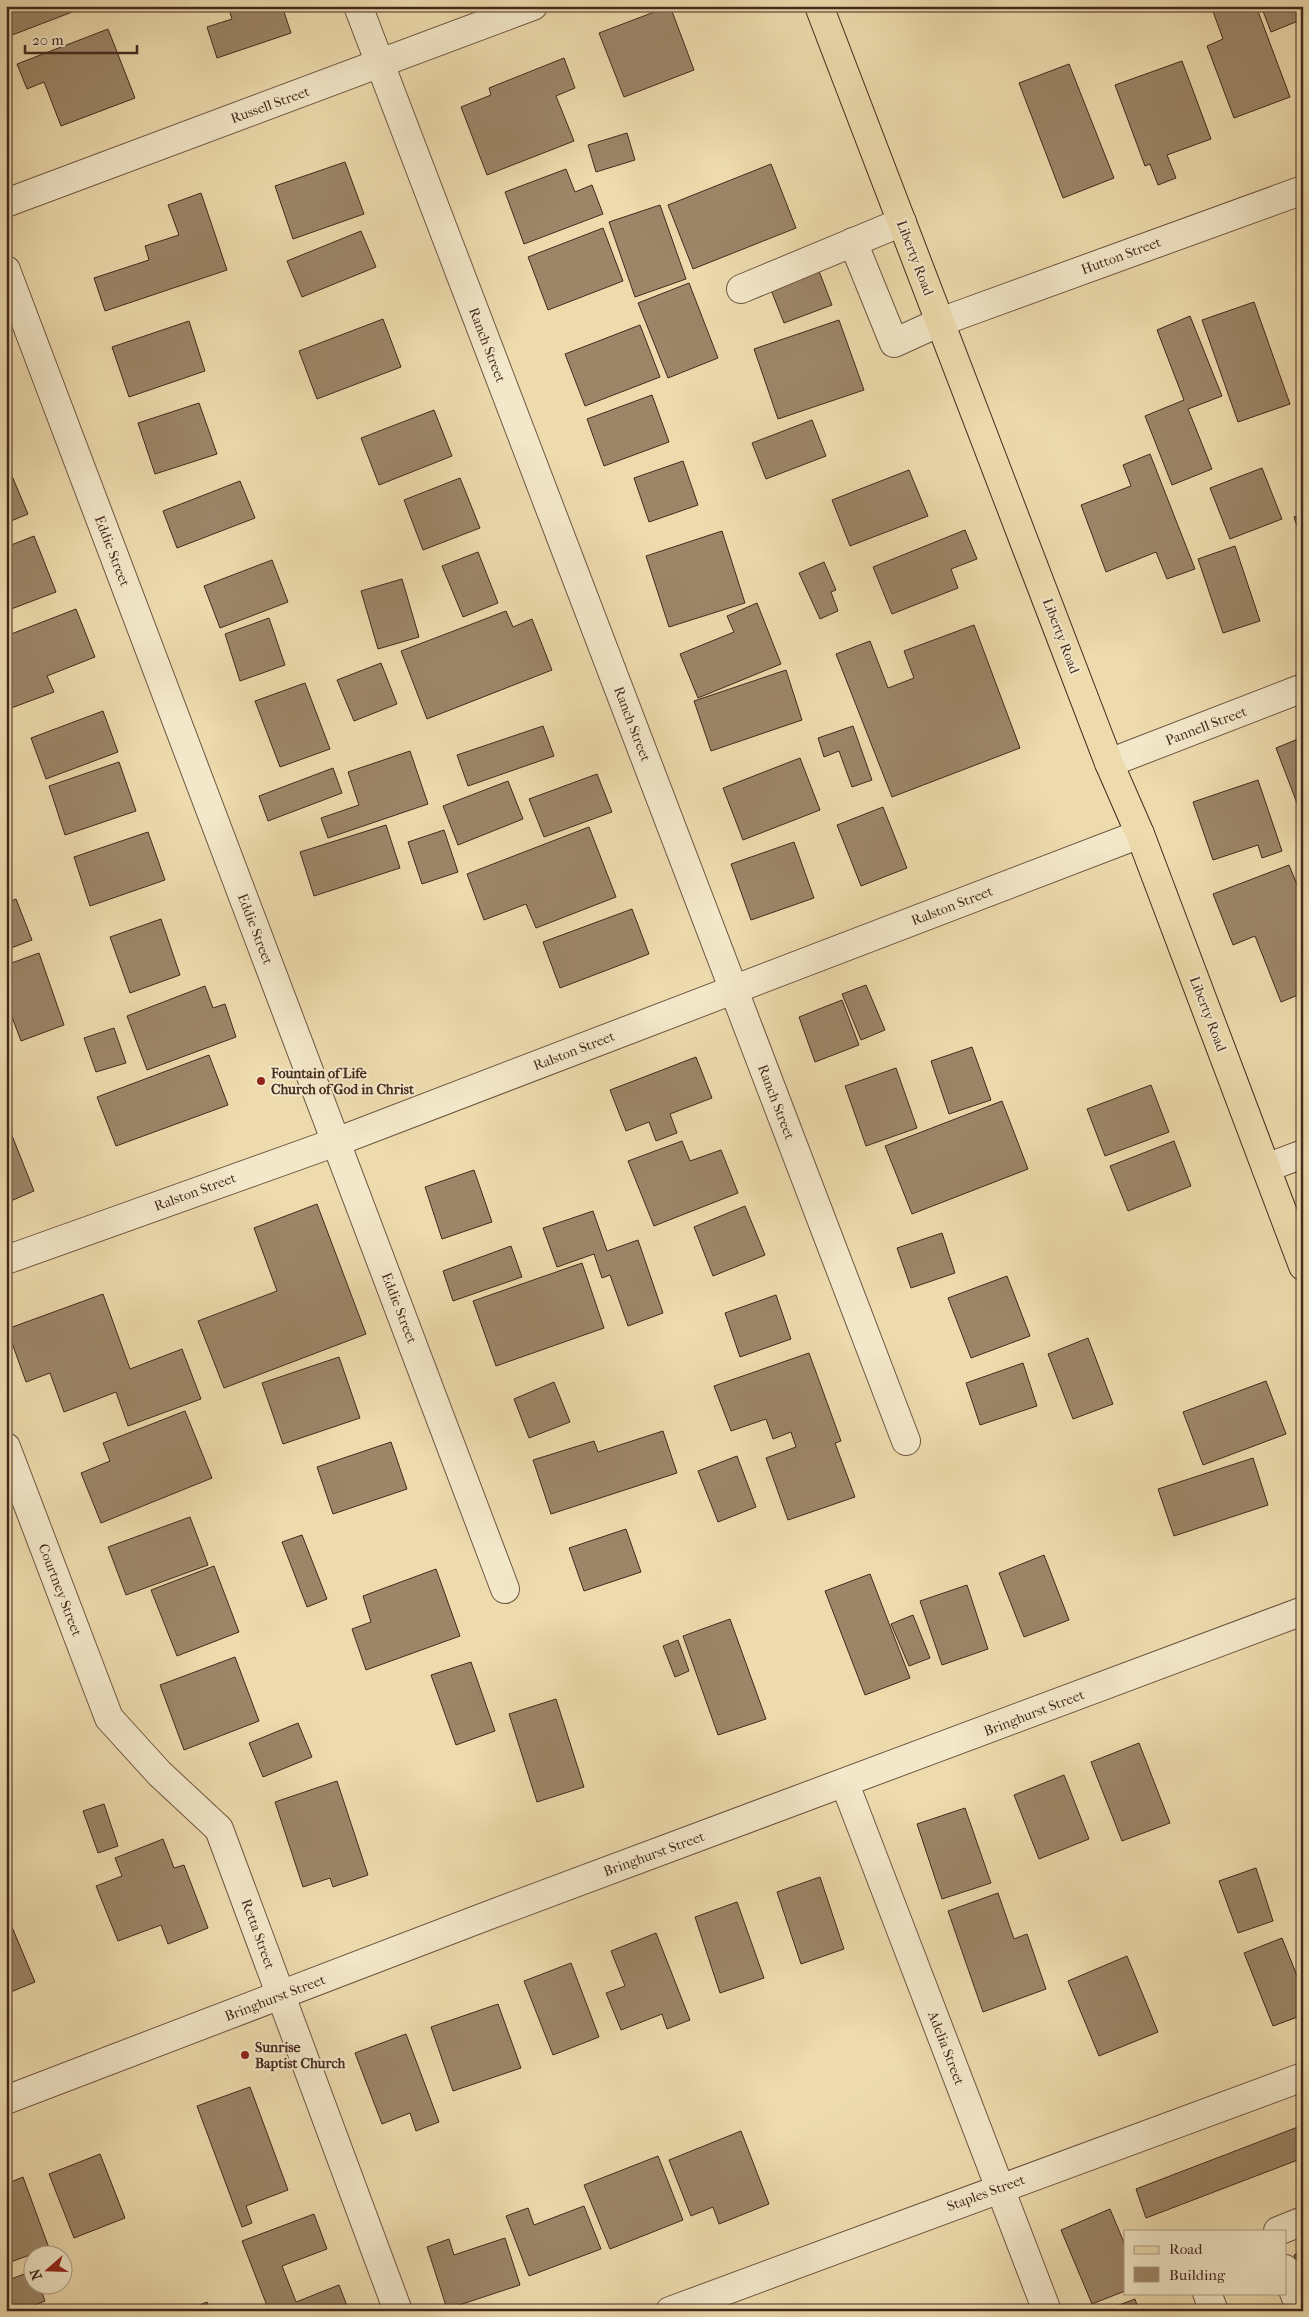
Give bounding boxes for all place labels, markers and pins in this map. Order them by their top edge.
place label: Fountain of Life Church of God in Christ [270,1065,415,1098]
marker: Fountain of Life Church of God in Christ [255,1075,267,1087]
place label: Sunrise Baptist Church [255,2039,347,2072]
marker: Sunrise Baptist Church [239,2049,251,2061]

